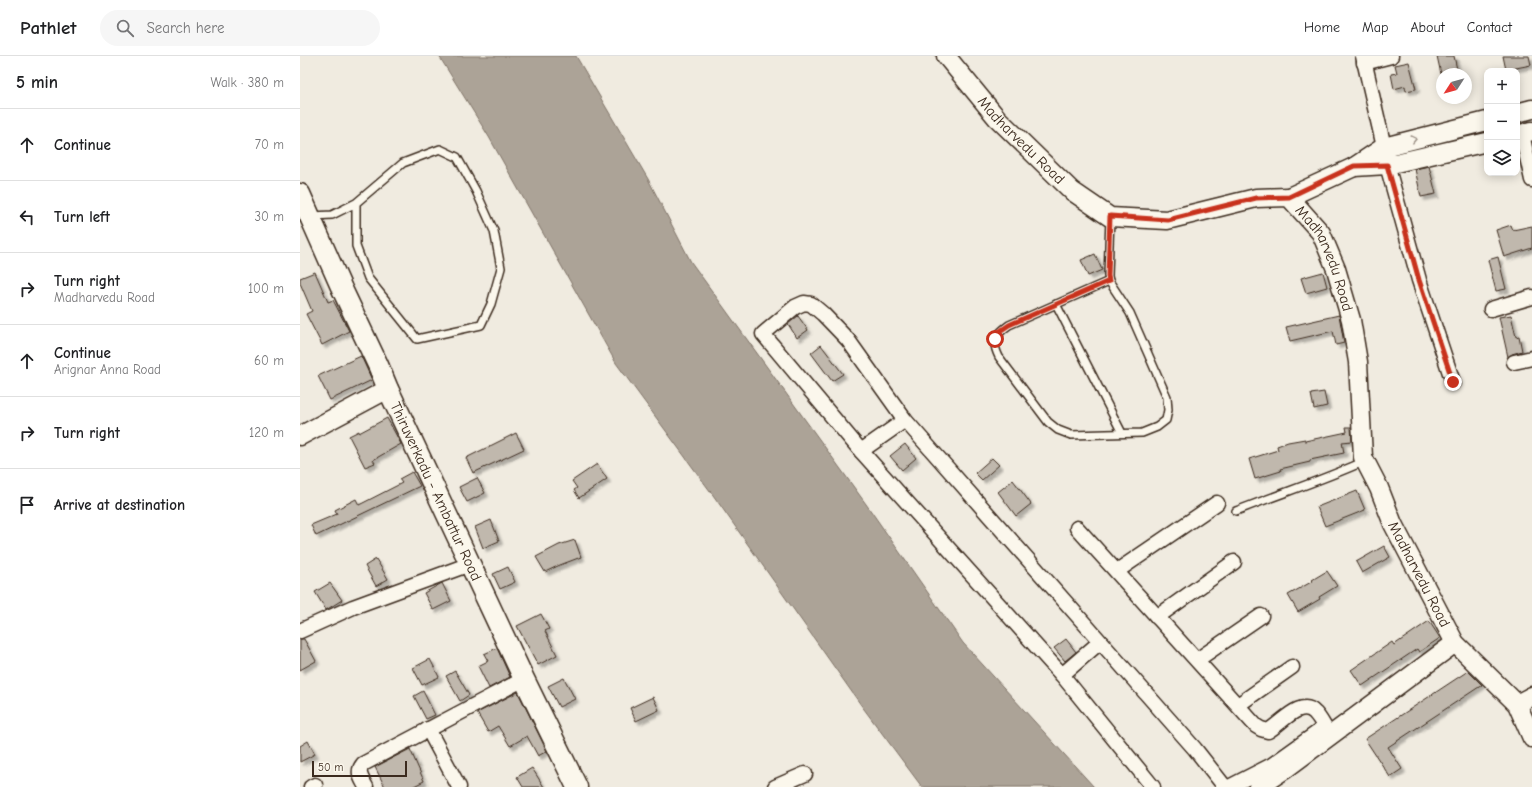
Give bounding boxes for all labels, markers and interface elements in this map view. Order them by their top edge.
search box [100,10,380,46]
text: Pathlet [20,17,76,39]
icon: search [114,17,136,39]
text: Search here [146,19,225,37]
text: Home [1304,19,1340,36]
text: Map [1362,19,1388,36]
text: About [1410,19,1445,36]
text: Contact [1467,19,1512,36]
north arrow [1436,68,1472,104]
map controls [1484,68,1520,176]
button: + [1484,68,1520,104]
text: 5 min [16,73,58,92]
text: Walk · 380 m [211,75,284,90]
street label: Madharvedu Road [974,93,1068,188]
button: − [1484,104,1520,140]
icon: ahead [16,134,38,156]
one-way arrow [1410,135,1417,144]
text: Continue [54,136,111,154]
text: 70 m [255,137,284,152]
button: layers [1484,140,1520,176]
street label: Madharvedu Road [1292,201,1357,313]
icon: left [16,206,38,228]
text: Turn left [54,208,110,226]
text: 30 m [254,209,284,224]
text: Turn right [54,272,120,290]
icon: right [16,278,38,300]
text: 100 m [248,281,284,296]
text: Madharvedu Road [54,290,155,305]
route start [986,330,1004,348]
text: Continue [54,344,111,362]
icon: ahead [16,350,38,372]
text: 60 m [254,353,284,368]
text: Arignar Anna Road [54,362,161,377]
route end [1444,373,1462,391]
street label: Thiruverkadu - Ambattur Road [386,399,486,584]
icon: right [16,422,38,444]
text: Turn right [54,424,120,442]
text: 120 m [249,425,284,440]
icon: arrive [16,494,38,516]
text: Arrive at destination [54,496,185,514]
street label: Madharvedu Road [1384,518,1454,630]
scale bar [312,759,407,778]
text: 50 m [318,761,343,774]

